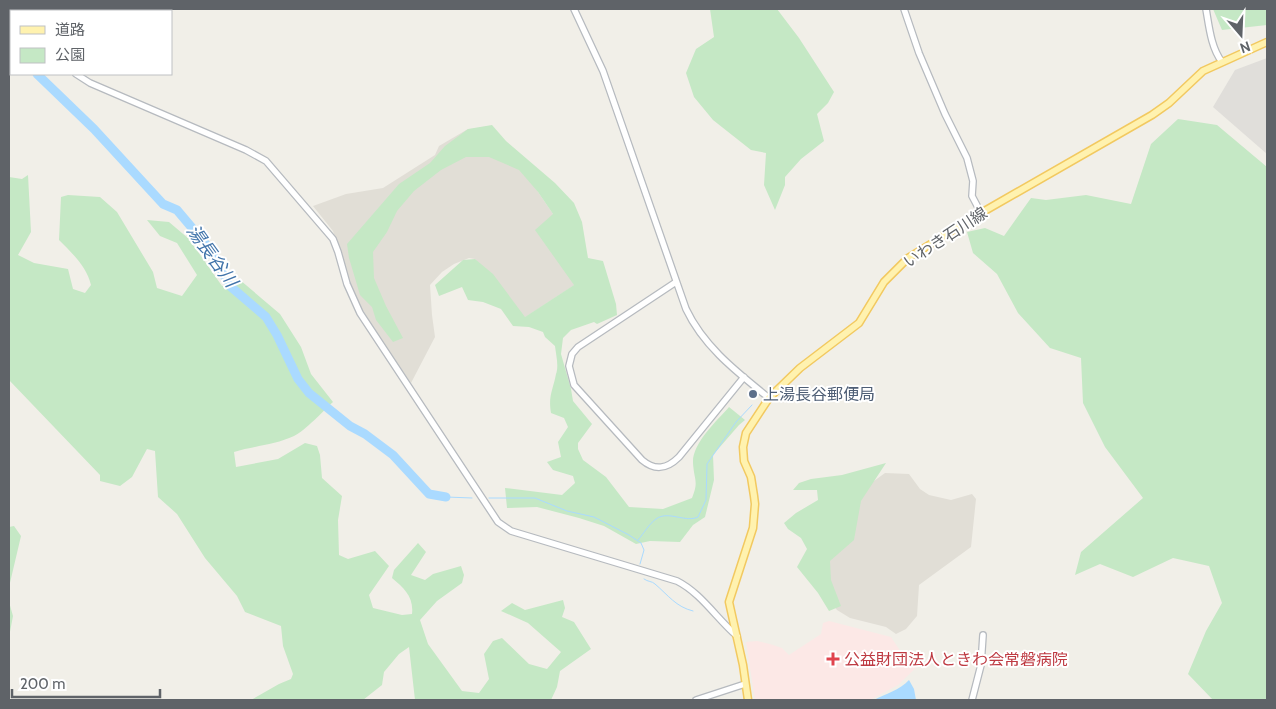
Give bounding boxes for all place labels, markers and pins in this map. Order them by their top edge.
place label: 上湯長谷郵便局 [763,385,875,404]
marker: 上湯長谷郵便局 [747,388,759,400]
place label: 公益財団法人ときわ会常磐病院 [844,650,1068,669]
marker: 公益財団法人ときわ会常磐病院 [826,652,840,666]

